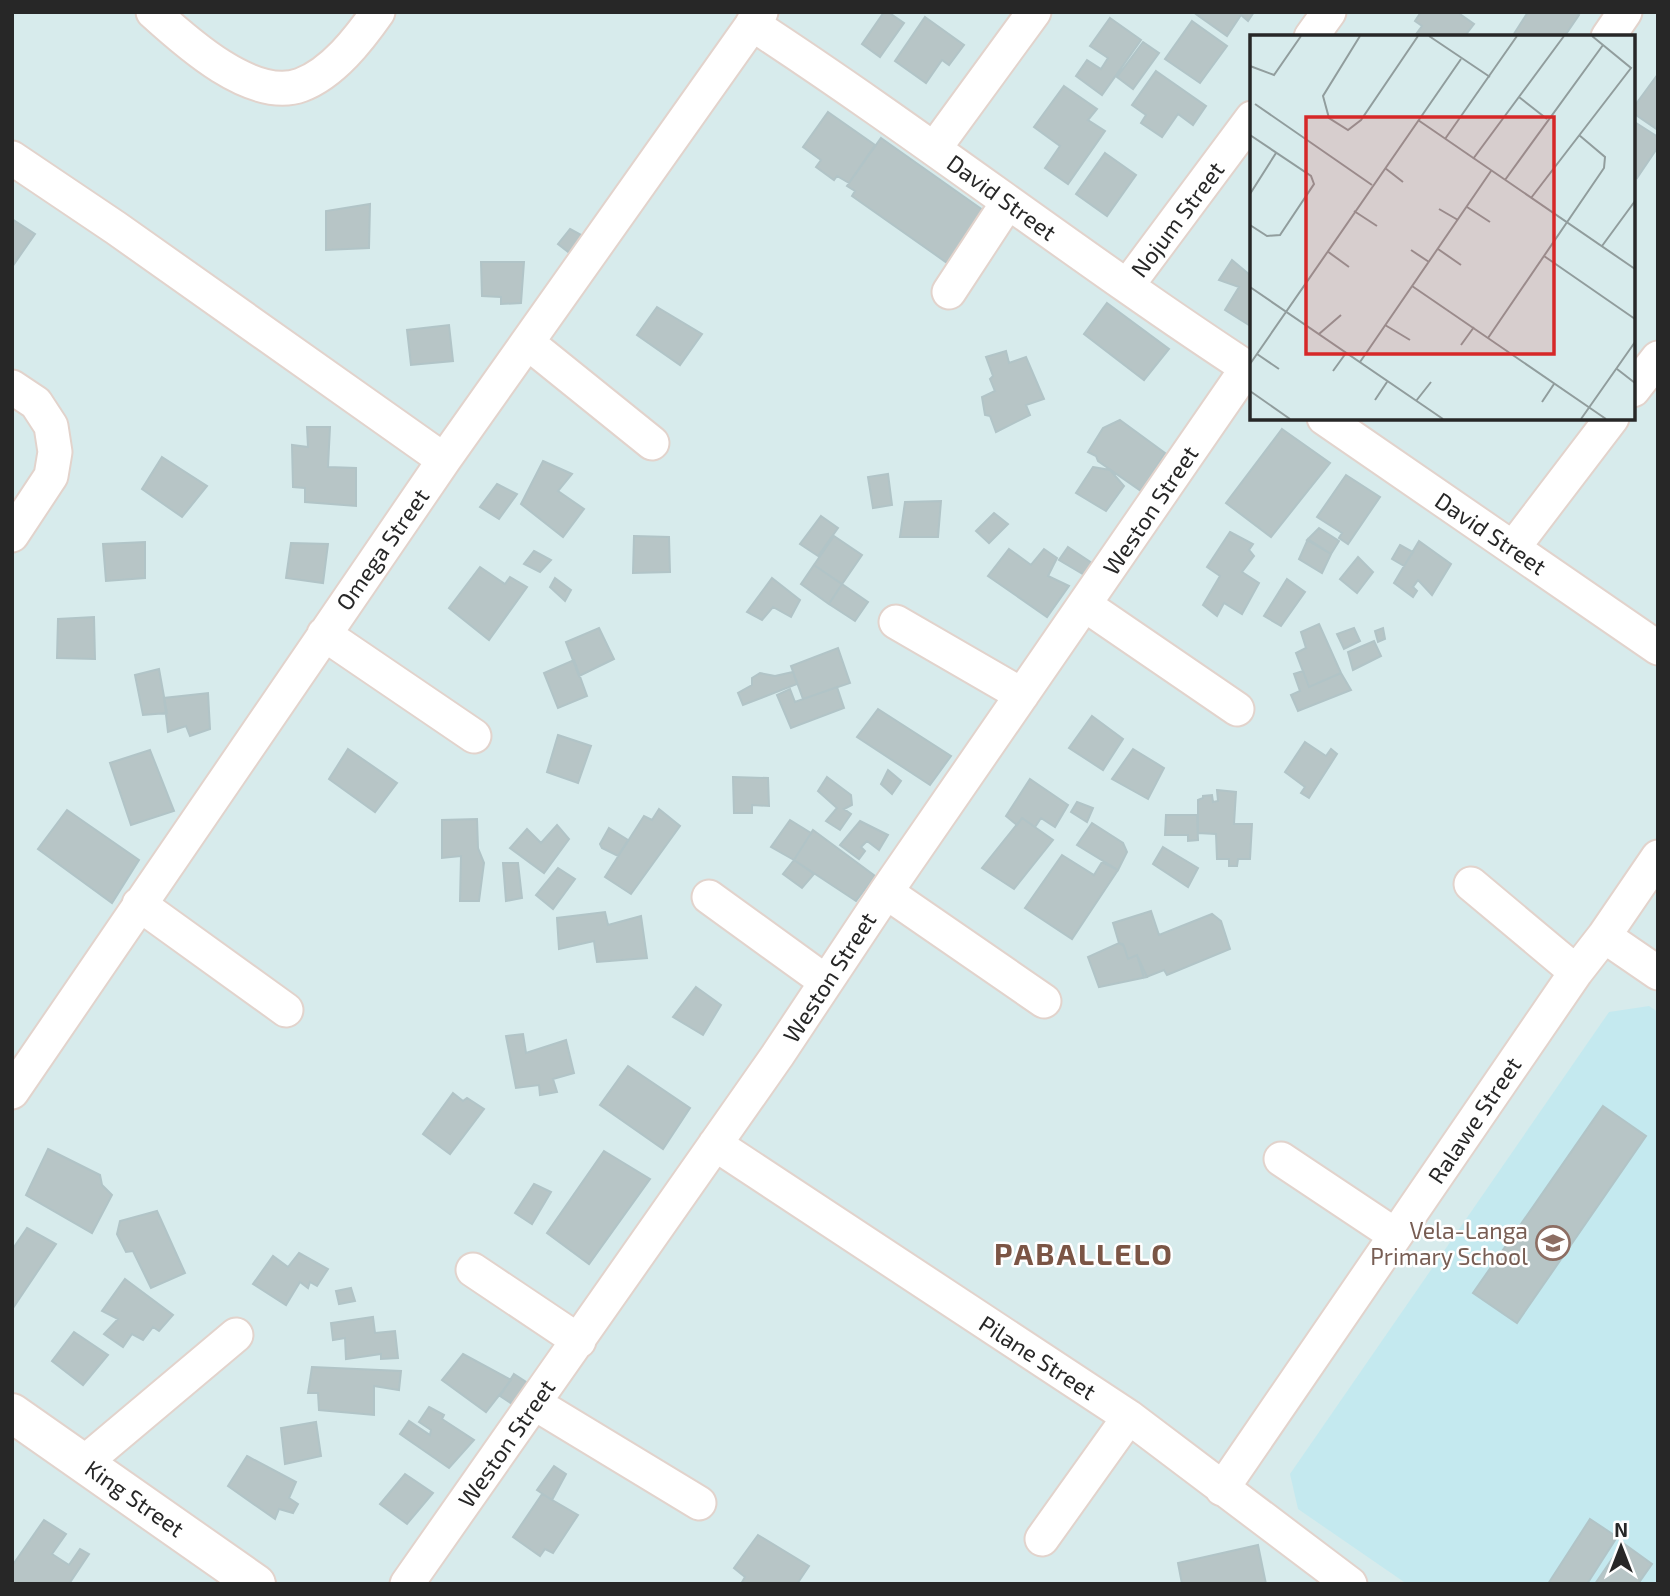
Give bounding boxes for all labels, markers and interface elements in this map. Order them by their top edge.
inset map [1250,35,1635,420]
street label: David Street [942,148,1062,246]
street label: Nojum Street [1124,156,1230,282]
street label: Weston Street [1097,440,1204,580]
street label: Omega Street [330,483,434,615]
street label: David Street [1430,486,1552,581]
street label: Weston Street [777,906,882,1047]
street label: Ralawe Street [1421,1051,1527,1189]
place label: Vela-Langa Primary School [1370,1216,1528,1270]
school or university icon: Vela-Langa Primary School [1534,1224,1572,1262]
district label: PABALLELO [994,1235,1174,1271]
street label: Pilane Street [974,1309,1102,1405]
street label: Weston Street [452,1373,561,1512]
street label: King Street [80,1454,190,1542]
north arrow [1586,1512,1656,1582]
text: N [1614,1518,1628,1541]

